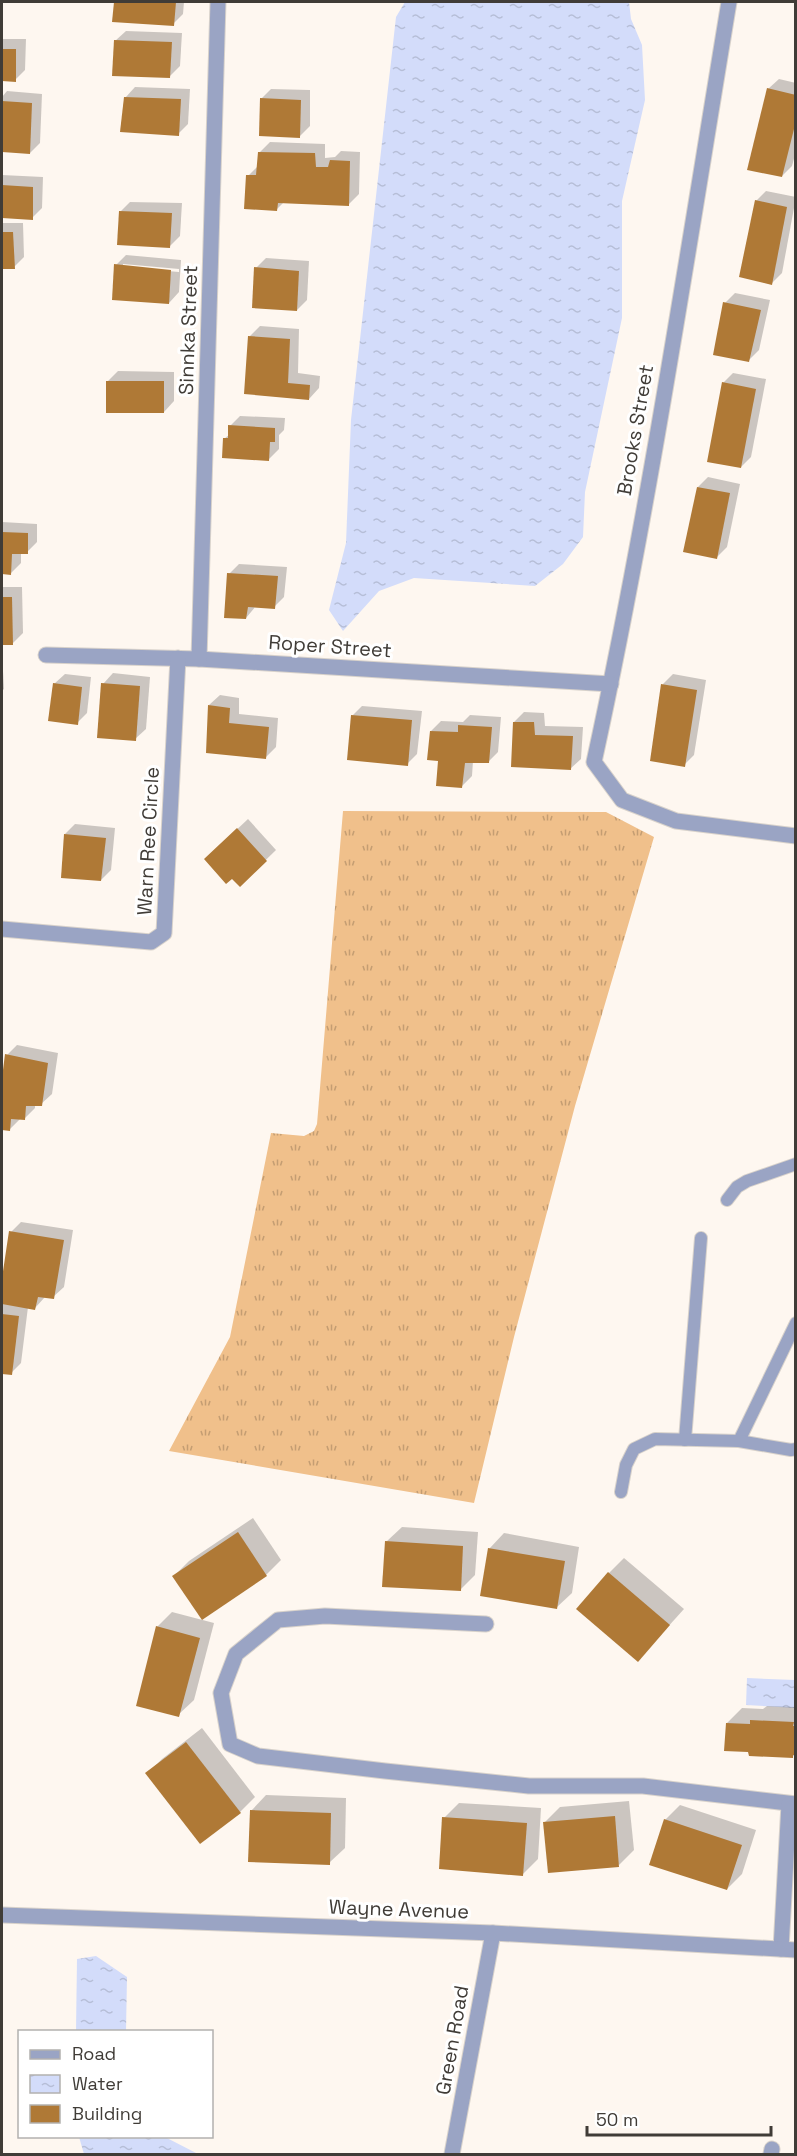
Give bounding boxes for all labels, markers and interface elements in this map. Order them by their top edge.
street label: Sinnka Street [173,265,203,395]
street label: Brooks Street [611,363,659,497]
street label: Roper Street [267,629,393,663]
street label: Warn Ree Circle [131,766,165,916]
street label: Wayne Avenue [328,1894,470,1924]
street label: Green Road [430,1983,474,2097]
legend [18,2030,213,2138]
text: Road [72,2042,116,2065]
text: Water [72,2072,123,2095]
scale bar [587,2099,772,2137]
text: Building [72,2102,142,2125]
text: 50 m [596,2108,638,2131]

